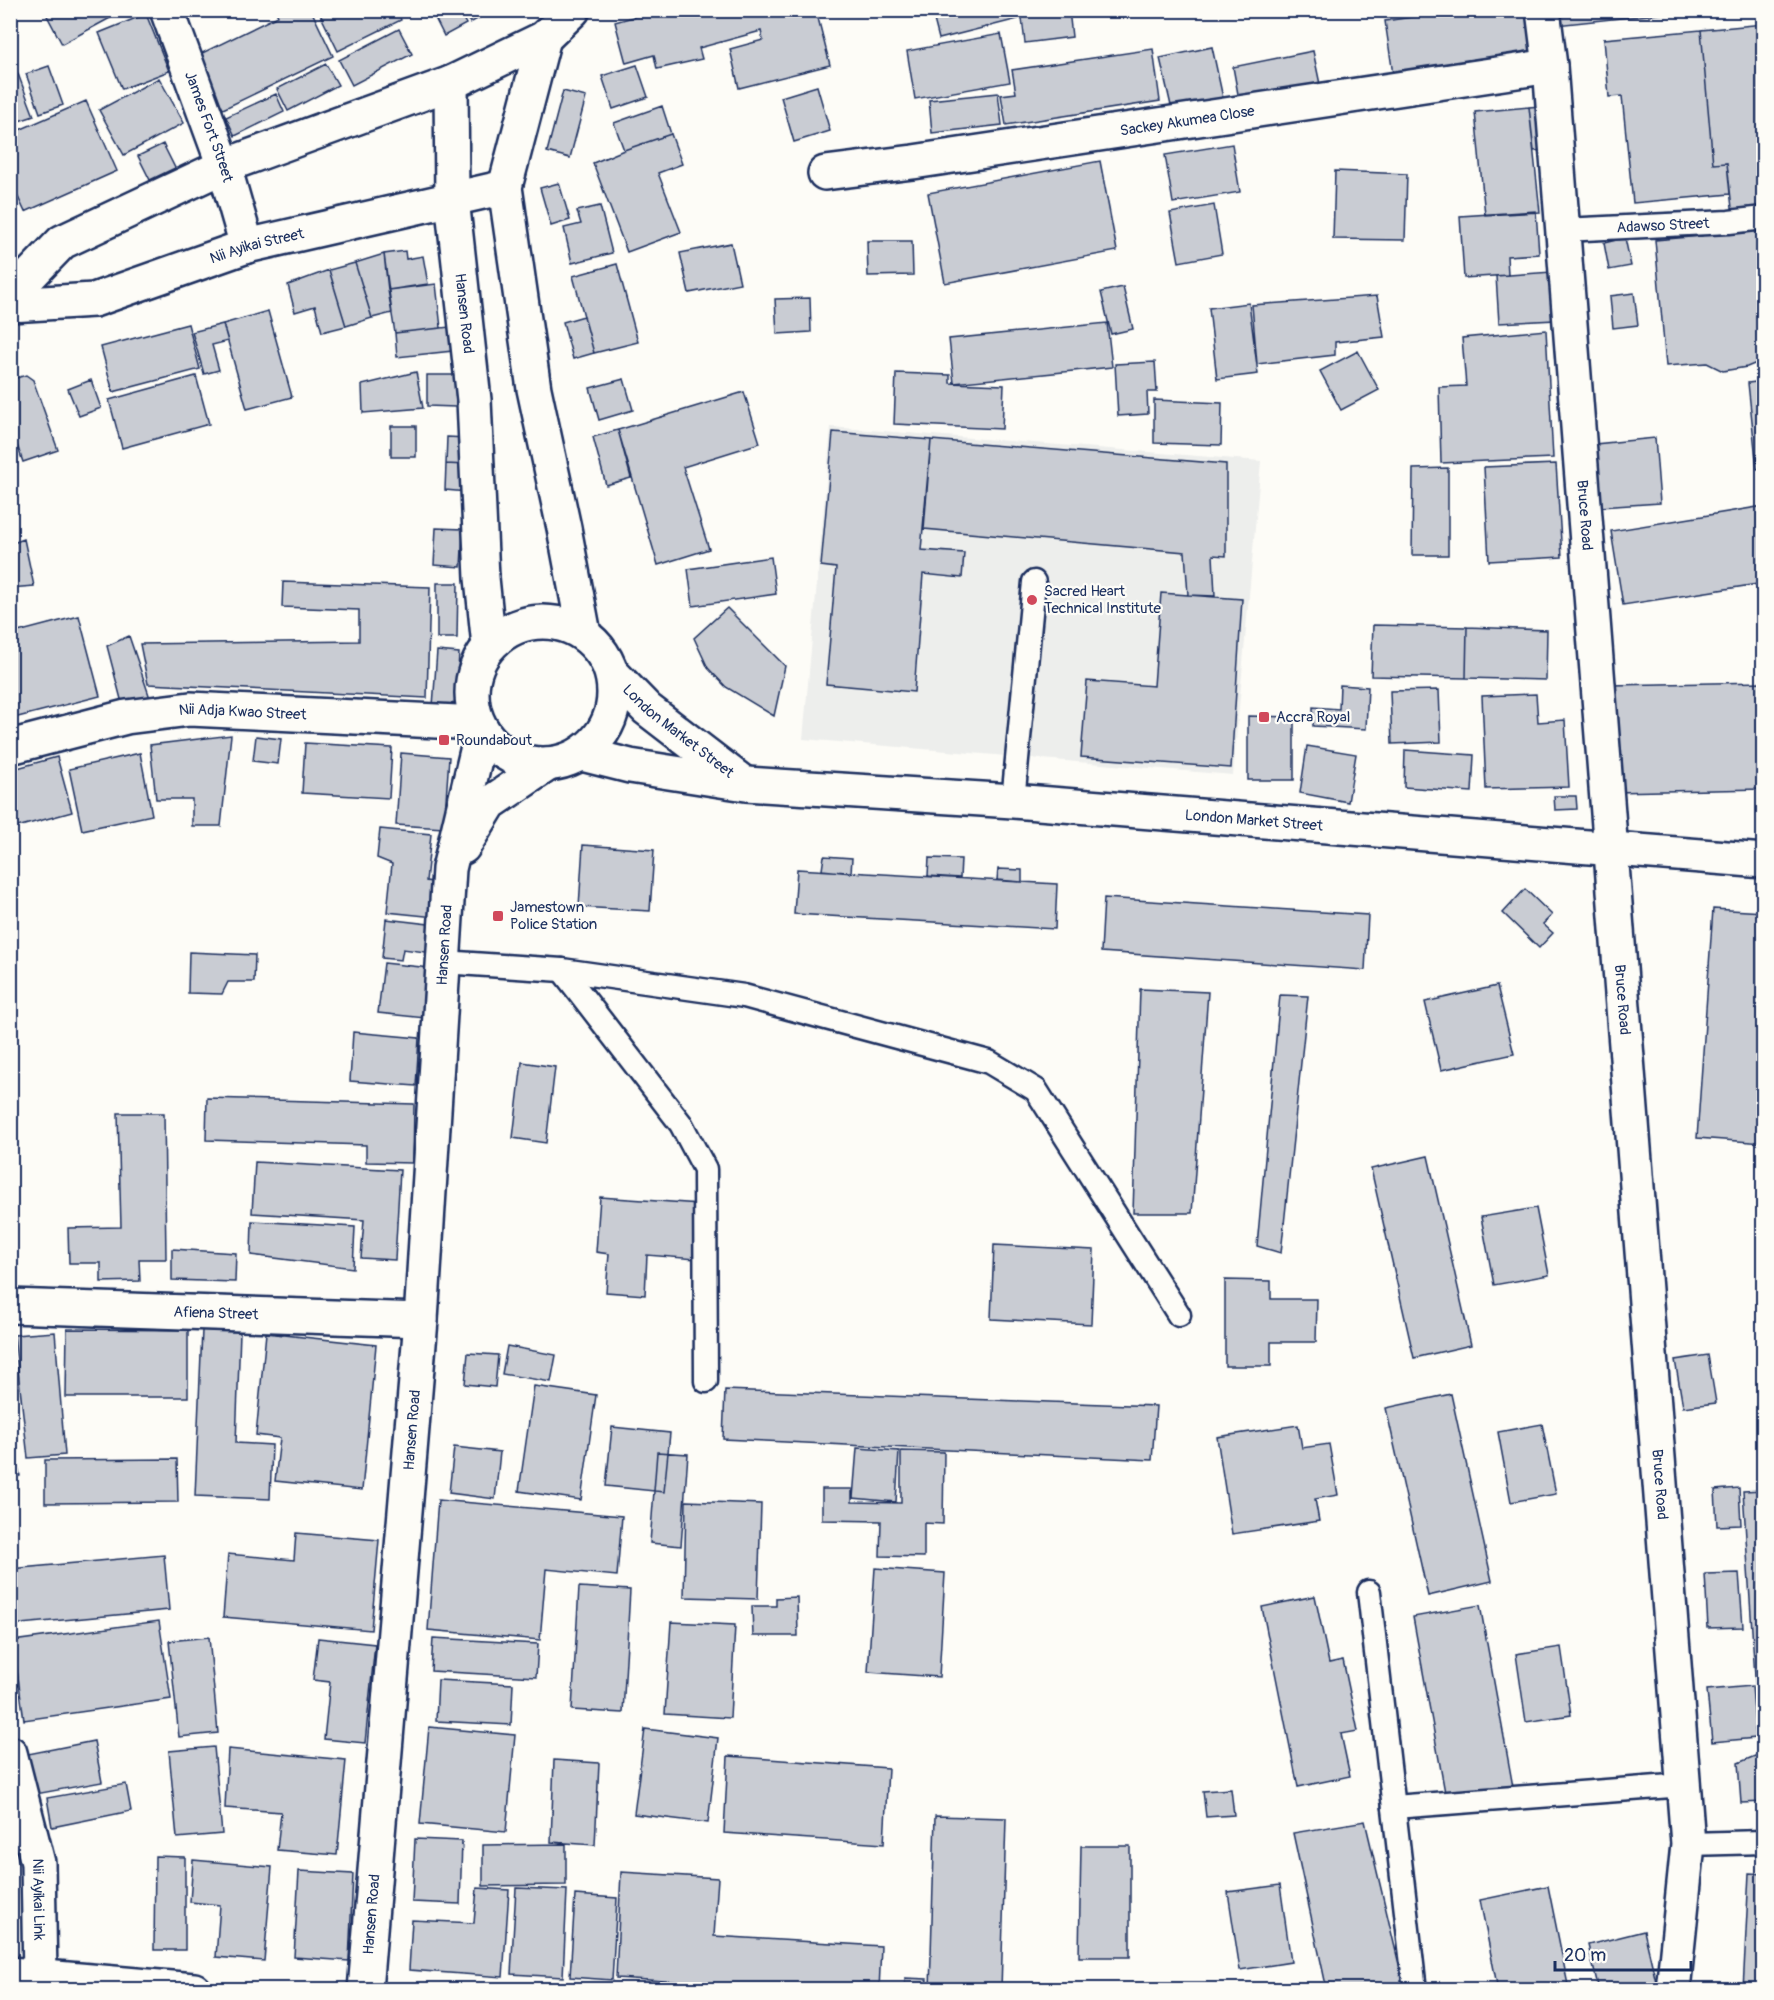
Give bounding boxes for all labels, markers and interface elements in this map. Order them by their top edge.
street label: James Fort Street [181,68,238,185]
street label: Sackey Akumea Close [1119,101,1256,140]
street label: Adawso Street [1616,213,1711,237]
street label: Nii Ayikai Street [207,224,307,268]
street label: Hansen Road [451,272,478,355]
street label: Bruce Road [1573,479,1597,551]
place label: Sacred Heart Technical Institute [1044,582,1162,618]
marker: Sacred Heart Technical Institute [1025,593,1039,607]
street label: London Market Street [619,680,739,783]
street label: Nii Adja Kwao Street [178,699,308,724]
place label: Accra Royal [1276,708,1350,727]
marker: Accra Royal [1257,710,1271,724]
place label: Roundabout [456,731,533,750]
marker: Roundabout [437,733,451,747]
street label: London Market Street [1184,805,1325,835]
place label: Jamestown Police Station [510,898,597,934]
street label: Hansen Road [432,904,456,986]
marker: Jamestown Police Station [491,909,505,923]
street label: Bruce Road [1610,964,1635,1036]
street label: Afiena Street [173,1302,260,1324]
street label: Hansen Road [399,1389,425,1471]
street label: Bruce Road [1648,1448,1672,1520]
street label: Nii Ayikai Link [28,1858,49,1941]
street label: Hansen Road [358,1873,384,1955]
scale bar [1555,1934,1692,1972]
text: 20 m [1564,1944,1606,1967]

